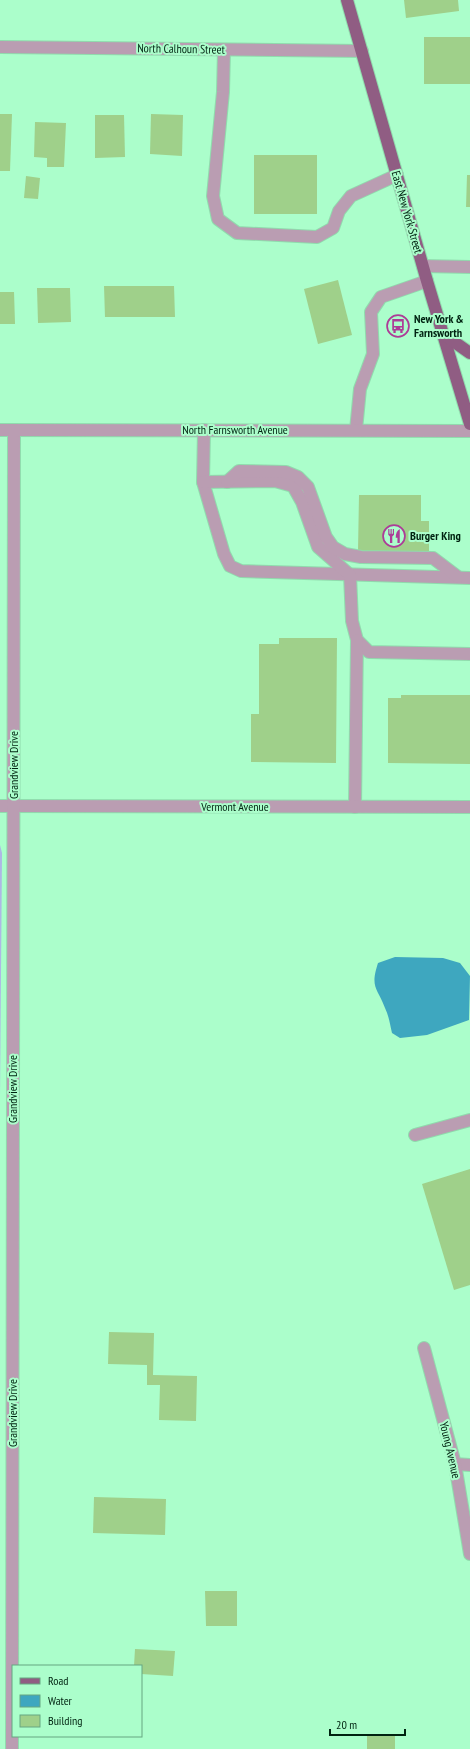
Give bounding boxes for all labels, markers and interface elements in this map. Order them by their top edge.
street label: North Calhoun Street [137,40,226,57]
street label: East New York Street [389,169,427,255]
place label: New York & Farnsworth [414,311,464,340]
bus stop icon: New York & Farnsworth [385,313,411,339]
street label: North Farnsworth Avenue [182,422,288,437]
restaurant icon: Burger King [381,523,407,549]
place label: Burger King [410,528,461,543]
street label: Grandview Drive [6,731,21,799]
street label: Vermont Avenue [200,799,269,814]
street label: Grandview Drive [5,1055,20,1123]
street label: Grandview Drive [5,1379,20,1447]
street label: Young Avenue [437,1420,464,1480]
legend [12,1665,142,1737]
text: Road [48,1673,68,1688]
text: Water [48,1693,73,1708]
scale bar [330,1711,405,1737]
text: Building [48,1713,83,1728]
text: 20 m [336,1717,357,1732]

